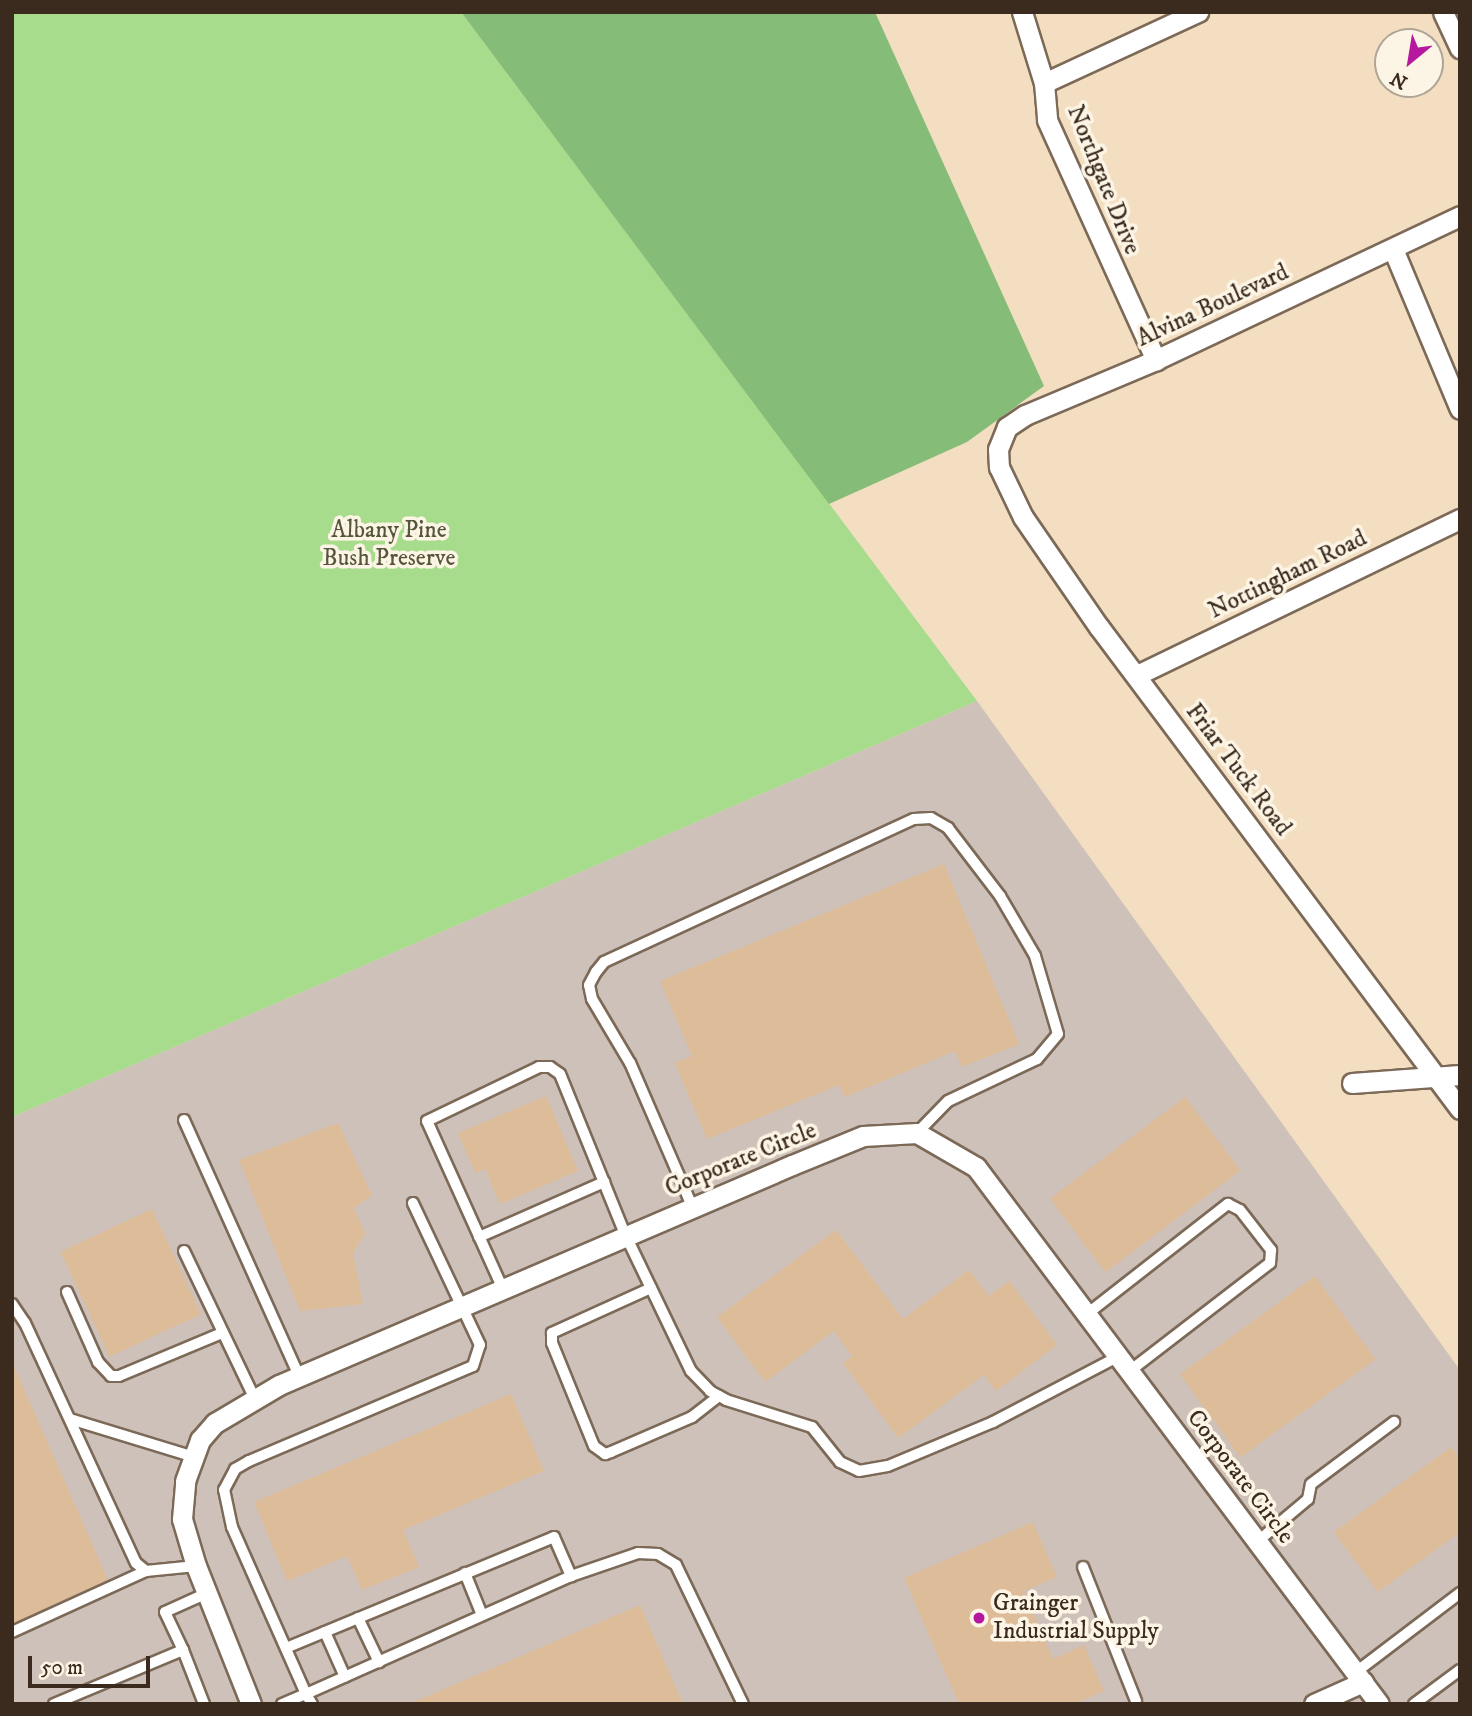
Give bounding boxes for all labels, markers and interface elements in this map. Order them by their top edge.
north arrow [1374,28,1444,98]
text: N [1387,66,1412,94]
street label: Northgate Drive [1060,101,1146,259]
street label: Alvina Boulevard [1133,258,1293,354]
park label: Albany Pine Bush Preserve [323,517,455,573]
street label: Nottingham Road [1204,524,1372,626]
street label: Friar Tuck Road [1179,698,1297,842]
street label: Corporate Circle [661,1117,821,1203]
street label: Corporate Circle [1180,1404,1300,1550]
place label: Grainger Industrial Supply [993,1590,1159,1646]
marker: Grainger Industrial Supply [971,1610,987,1626]
scale bar [32,1642,154,1686]
text: 50 m [41,1655,83,1681]

